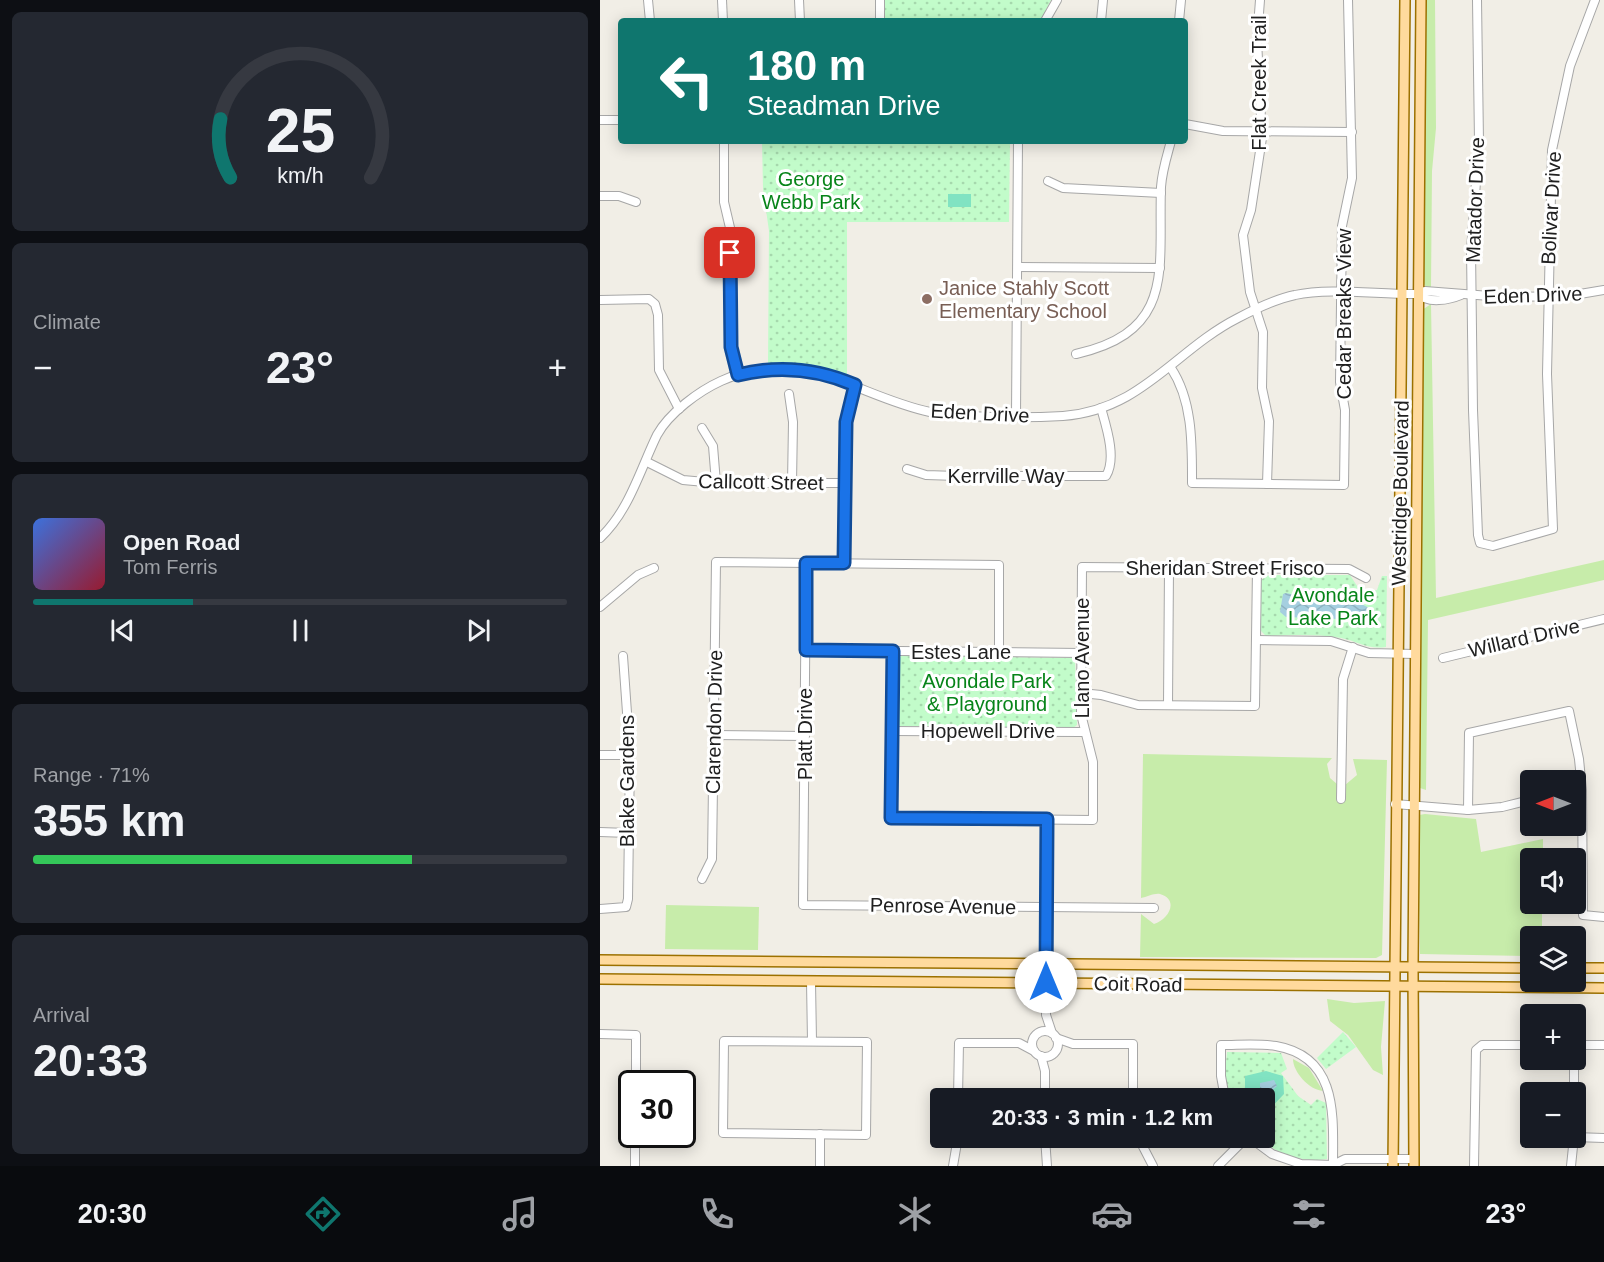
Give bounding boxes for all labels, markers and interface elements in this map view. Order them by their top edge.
street label: Flat Creek Trail [1248,15,1270,151]
icon: left [648,42,726,120]
text: 180 m [747,42,866,89]
text: Steadman Drive [747,91,941,121]
text: 25 [265,97,335,166]
street label: Matador Drive [1462,137,1488,263]
street label: Bolivar Drive [1537,151,1565,265]
text: km/h [277,165,323,189]
park label: George Webb Park [762,168,861,213]
pin [704,227,755,278]
street label: Cedar Breaks View [1333,228,1355,399]
icon: arrive [713,236,746,269]
place label: Janice Stahly Scott Elementary School [939,277,1110,322]
street label: Eden Drive [1483,282,1583,308]
marker: Janice Stahly Scott Elementary School [920,292,934,306]
text: Climate [33,311,101,333]
text: 23° [266,342,334,393]
text: − [33,349,52,386]
text: + [548,349,567,386]
street label: Eden Drive [930,399,1030,427]
street label: Westridge Boulevard [1387,400,1413,586]
street label: Kerrville Way [947,465,1065,487]
street label: Callcott Street [698,470,824,494]
text: Open Road [123,530,240,555]
text: Tom Ferris [123,556,217,578]
street label: Sheridan Street Frisco [1126,557,1324,579]
park label: Avondale Lake Park [1288,584,1379,629]
street label: Llano Avenue [1071,598,1093,718]
icon: previous [106,614,139,647]
icon: pause [284,614,317,647]
icon: next [462,614,495,647]
street label: Willard Drive [1466,615,1582,661]
street label: Estes Lane [911,641,1011,663]
street label: Clarendon Drive [702,650,726,794]
park label: Avondale Park & Playground [922,670,1053,715]
street label: Platt Drive [794,688,816,780]
street label: Blake Gardens [616,715,638,847]
street label: Hopewell Drive [921,720,1055,742]
text: Range · 71% [33,764,150,786]
north arrow [1520,770,1586,836]
map controls [1520,770,1586,1148]
text: 355 km [33,795,186,846]
button: sound [1520,848,1586,914]
street label: Penrose Avenue [870,894,1016,918]
button: layers [1520,926,1586,992]
position arrow [1014,950,1078,1014]
street label: Coit Road [1093,972,1183,996]
text: Arrival [33,1004,90,1026]
button: + [1520,1004,1586,1070]
text: 20:33 [33,1035,148,1086]
speed limit sign: 30 [618,1070,696,1148]
button: − [1520,1082,1586,1148]
text: 20:33 · 3 min · 1.2 km [992,1105,1213,1130]
icon: directions [302,1193,344,1235]
icon: music [499,1193,541,1235]
icon: phone [696,1193,738,1235]
icon: climate [894,1193,936,1235]
icon: car [1091,1193,1133,1235]
icon: filters [1288,1193,1330,1235]
text: 20:30 [78,1199,147,1229]
text: 23° [1485,1199,1526,1229]

